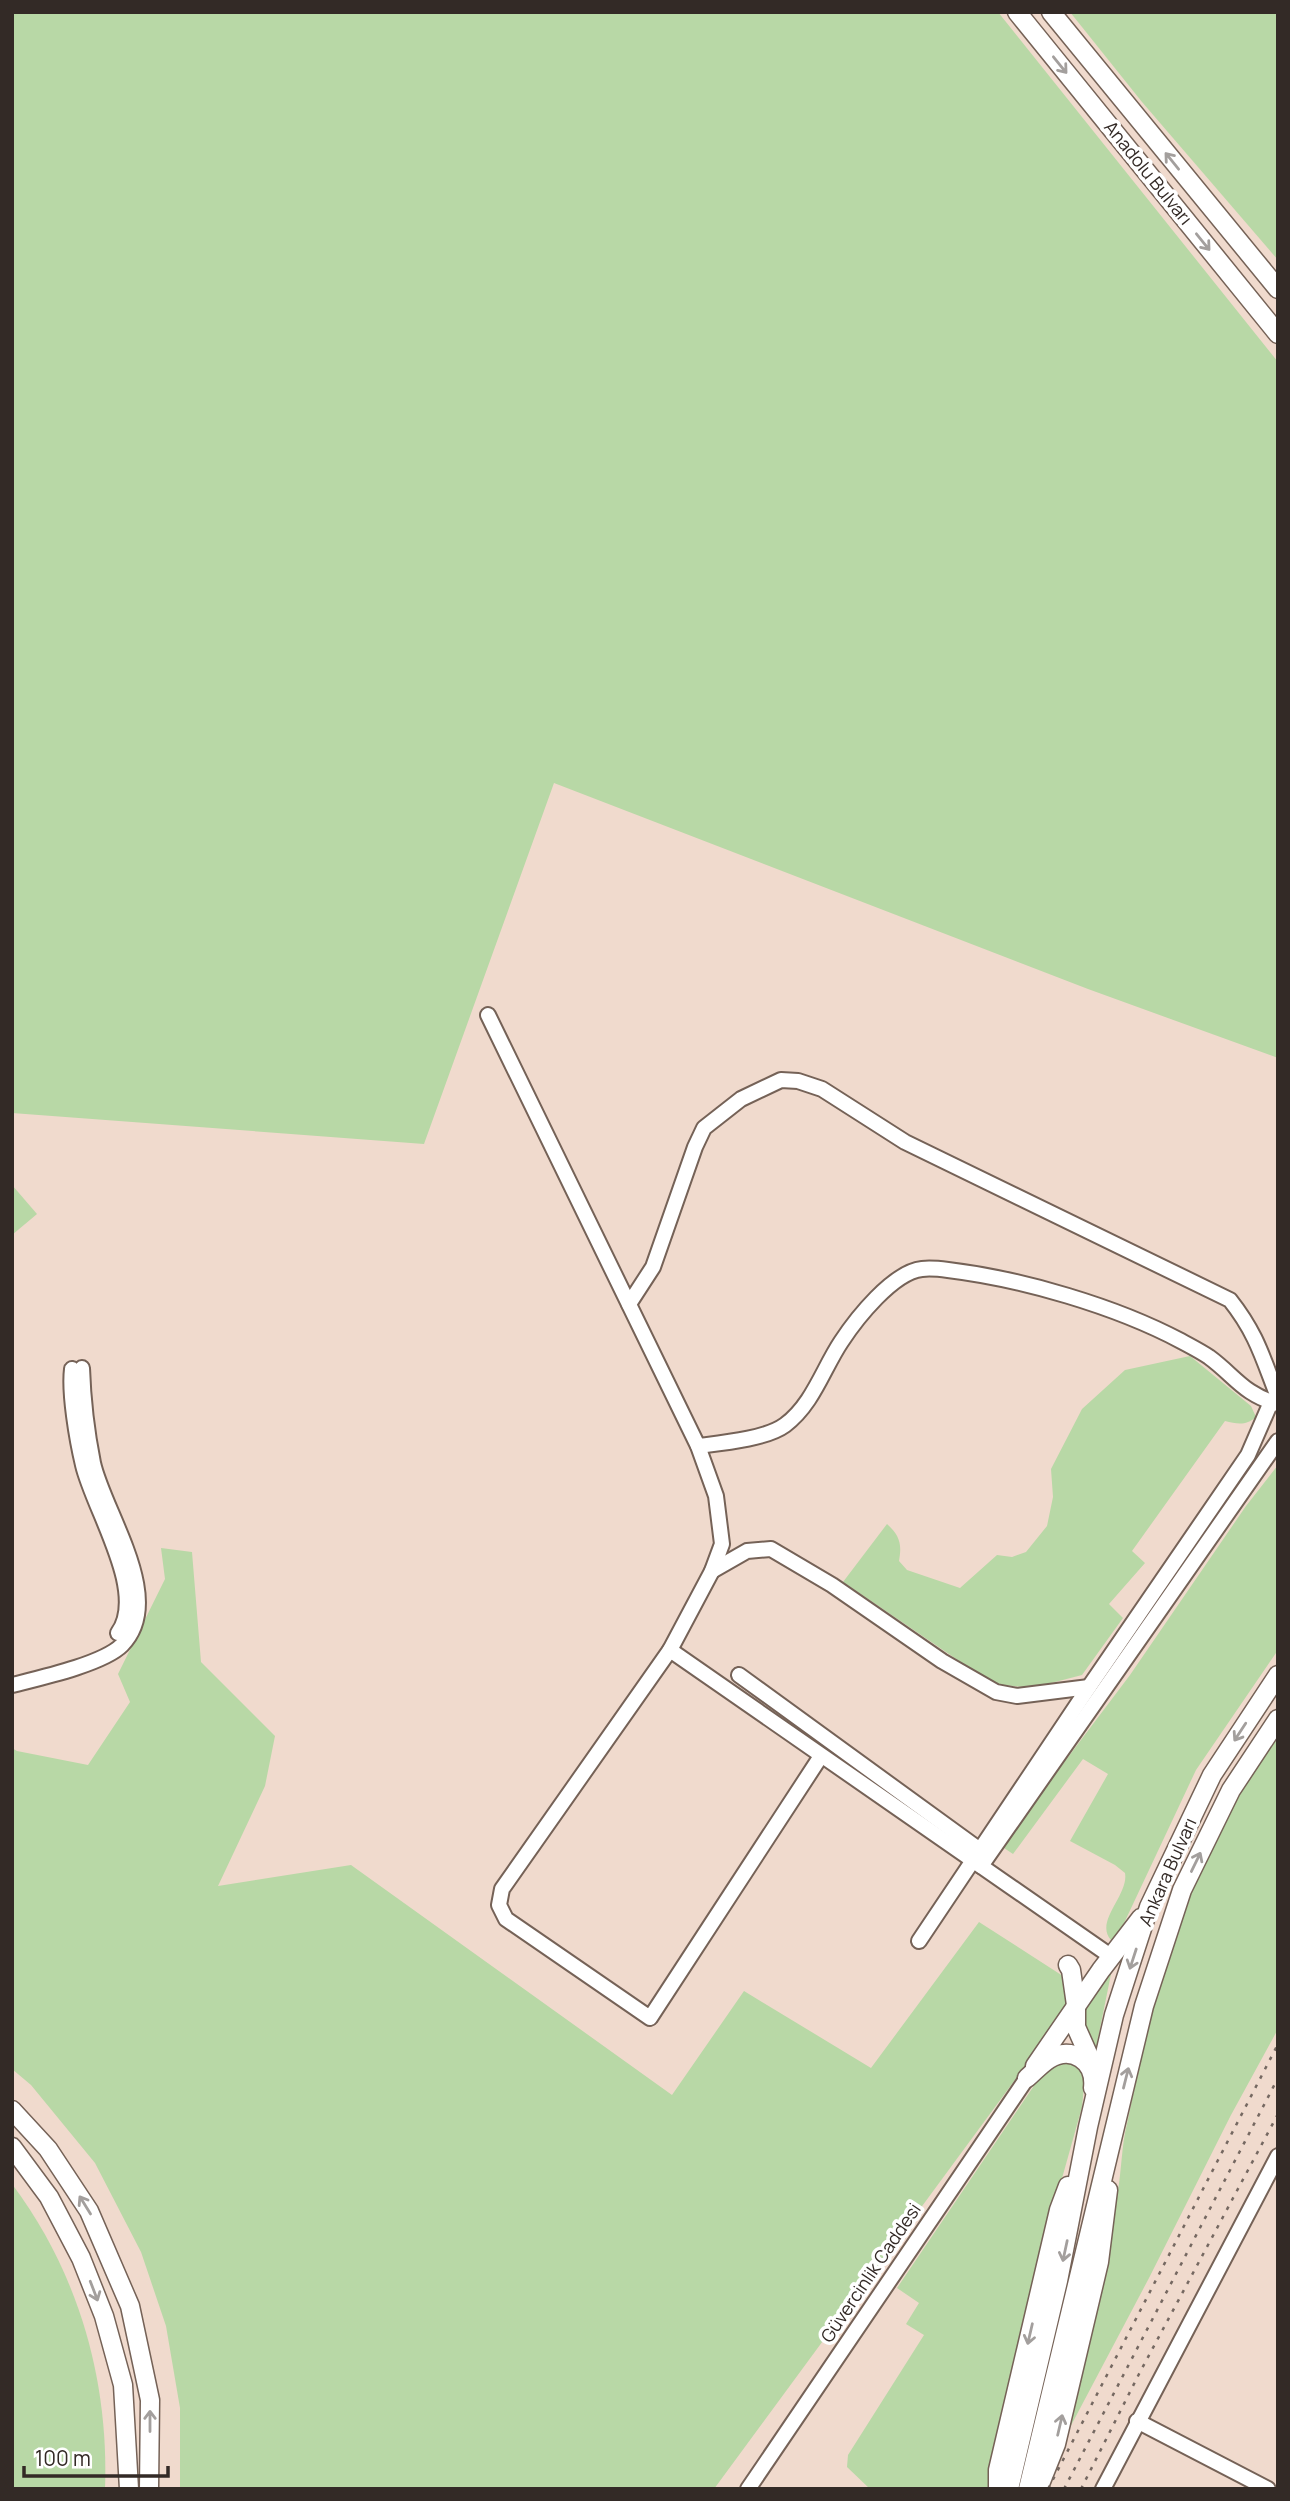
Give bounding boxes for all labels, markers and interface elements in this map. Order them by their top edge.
one-way arrow [1053,56,1068,74]
street label: Anadolu Bulvarı [1099,115,1198,229]
one-way arrow [1165,152,1180,170]
one-way arrow [1196,232,1211,250]
one-way arrow [1233,1722,1248,1741]
street label: Ankara Bulvarı [1133,1814,1202,1929]
one-way arrow [1190,1852,1203,1873]
one-way arrow [1126,1947,1138,1969]
one-way arrow [1120,2067,1133,2089]
one-way arrow [77,2195,91,2215]
street label: Güvercinlik Caddesi [815,2198,926,2347]
one-way arrow [1057,2239,1071,2262]
one-way arrow [88,2280,101,2301]
one-way arrow [1023,2322,1036,2345]
one-way arrow [143,2409,156,2432]
one-way arrow [1054,2414,1068,2437]
scale bar [24,2434,168,2478]
text: 100 m [35,2444,91,2472]

